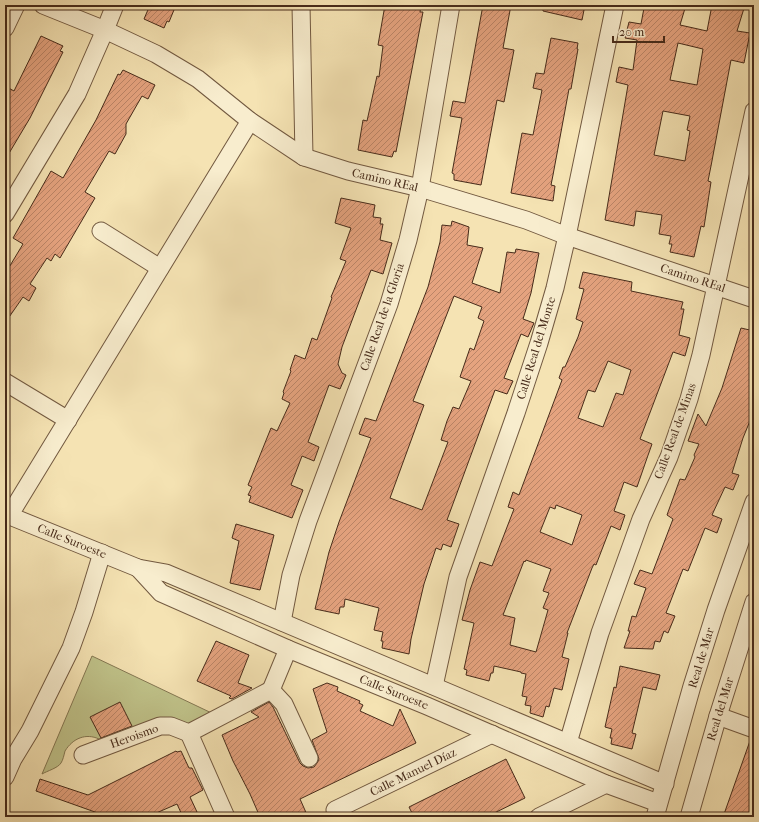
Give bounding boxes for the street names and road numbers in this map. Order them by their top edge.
street label: Camino REal [350,166,420,195]
street label: Calle Real de la Gloria [357,261,407,373]
street label: Camino REal [659,261,728,295]
street label: Calle Real del Monte [514,295,558,401]
street label: Calle Real de Minas [651,381,699,481]
street label: Calle Suroeste [35,521,109,561]
street label: Real de Mar [685,625,717,690]
street label: Calle Suroeste [357,672,431,712]
street label: Real del Mar [704,675,737,743]
street label: Heroismo [108,721,160,751]
street label: Calle Manuel Díaz [368,745,459,799]

